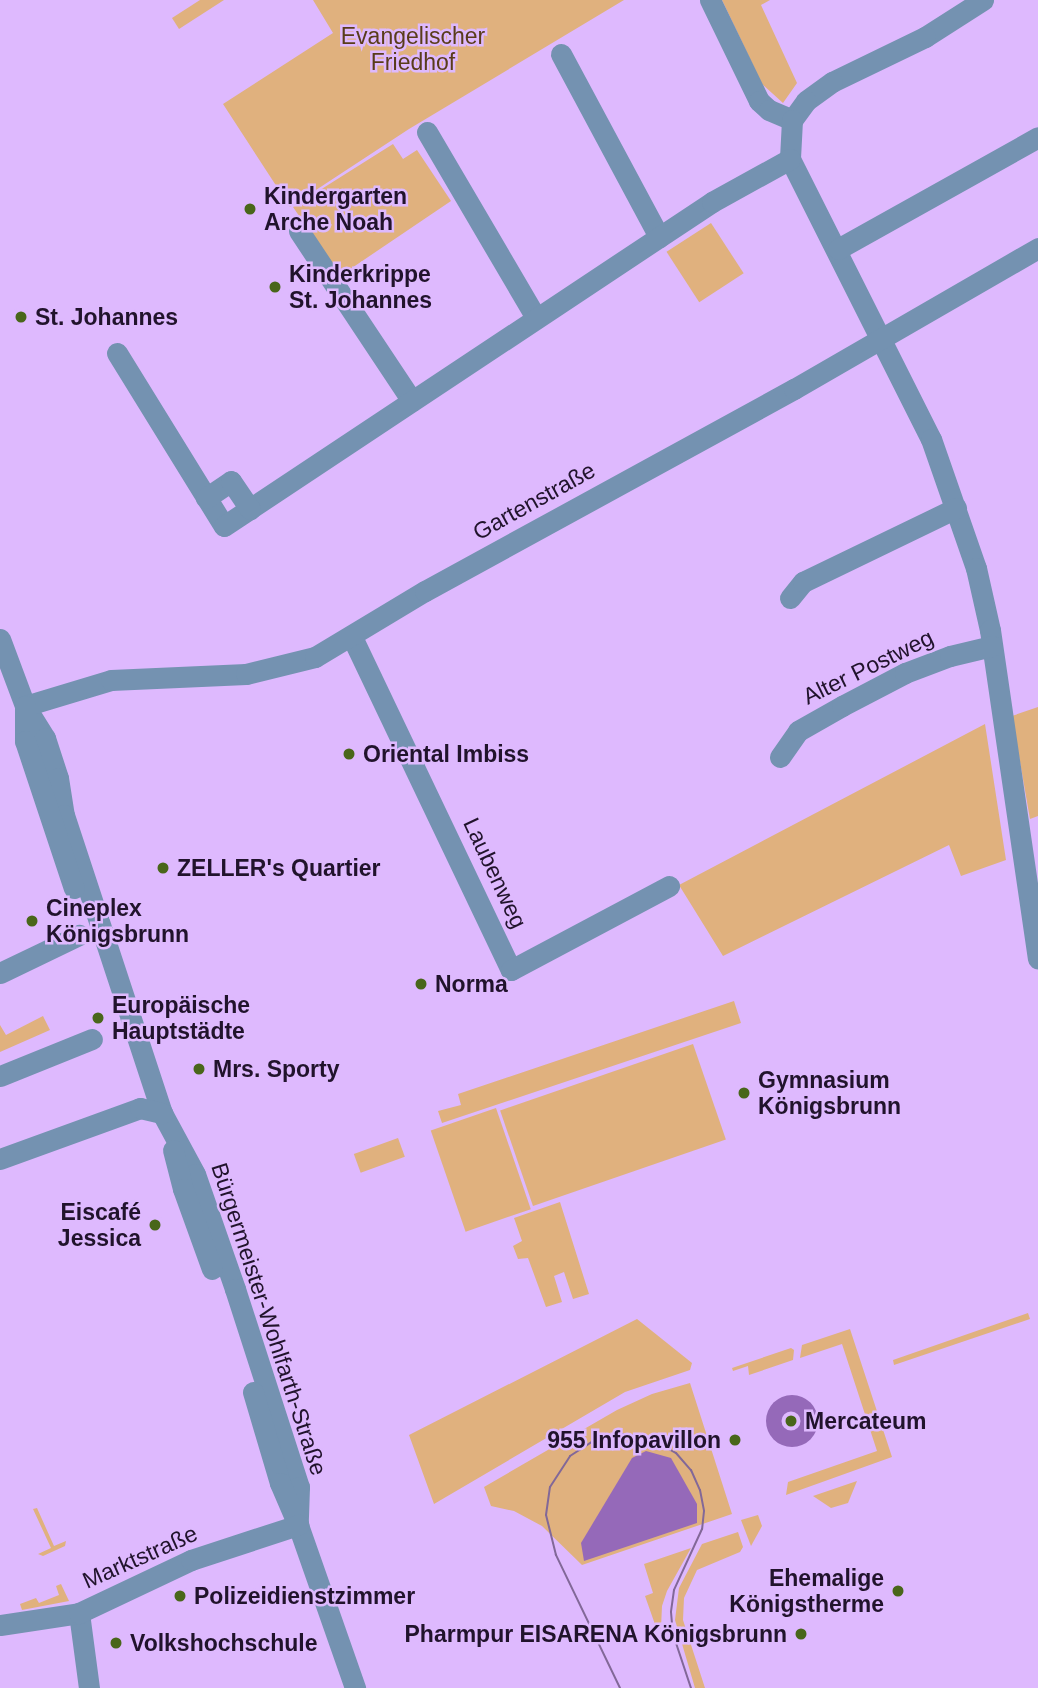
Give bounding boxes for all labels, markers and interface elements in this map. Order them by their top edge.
park label: Evangelischer Friedhof [341,22,485,76]
place label: Kindergarten Arche Noah [264,182,407,236]
marker: Kindergarten Arche Noah [242,201,258,217]
place label: Kinderkrippe St. Johannes [289,260,432,314]
marker: Kinderkrippe St. Johannes [267,279,283,295]
place label: St. Johannes [35,303,178,331]
marker: St. Johannes [13,309,29,325]
street label: Gartenstraße [468,456,600,546]
street label: Alter Postweg [798,623,938,711]
place label: Oriental Imbiss [363,740,529,768]
marker: Oriental Imbiss [341,746,357,762]
street label: Laubenweg [457,813,533,933]
place label: ZELLER's Quartier [177,854,381,882]
marker: ZELLER's Quartier [155,860,171,876]
place label: Cineplex Königsbrunn [46,894,189,948]
marker: Cineplex Königsbrunn [24,913,40,929]
place label: Norma [435,970,508,998]
marker: Norma [413,976,429,992]
place label: Europäische Hauptstädte [112,991,250,1045]
marker: Europäische Hauptstädte [90,1010,106,1026]
place label: Mrs. Sporty [213,1055,340,1083]
marker: Mrs. Sporty [191,1061,207,1077]
place label: Gymnasium Königsbrunn [758,1066,901,1120]
marker: Gymnasium Königsbrunn [736,1085,752,1101]
street label: Bürgermeister-Wohlfarth-Straße [205,1159,333,1479]
place label: Eiscafé Jessica [58,1198,141,1252]
marker: Eiscafé Jessica [147,1217,163,1233]
place label: Mercateum [805,1407,926,1435]
marker: Mercateum [783,1413,799,1429]
place label: 955 Infopavillon [547,1426,721,1454]
marker: 955 Infopavillon [727,1432,743,1448]
street label: Marktstraße [78,1519,202,1595]
place label: Ehemalige Königstherme [729,1564,884,1618]
place label: Polizeidienstzimmer [194,1582,415,1610]
marker: Ehemalige Königstherme [890,1583,906,1599]
marker: Polizeidienstzimmer [172,1588,188,1604]
place label: Pharmpur EISARENA Königsbrunn [404,1620,787,1648]
marker: Pharmpur EISARENA Königsbrunn [793,1626,809,1642]
place label: Volkshochschule [130,1629,317,1657]
marker: Volkshochschule [108,1635,124,1651]

